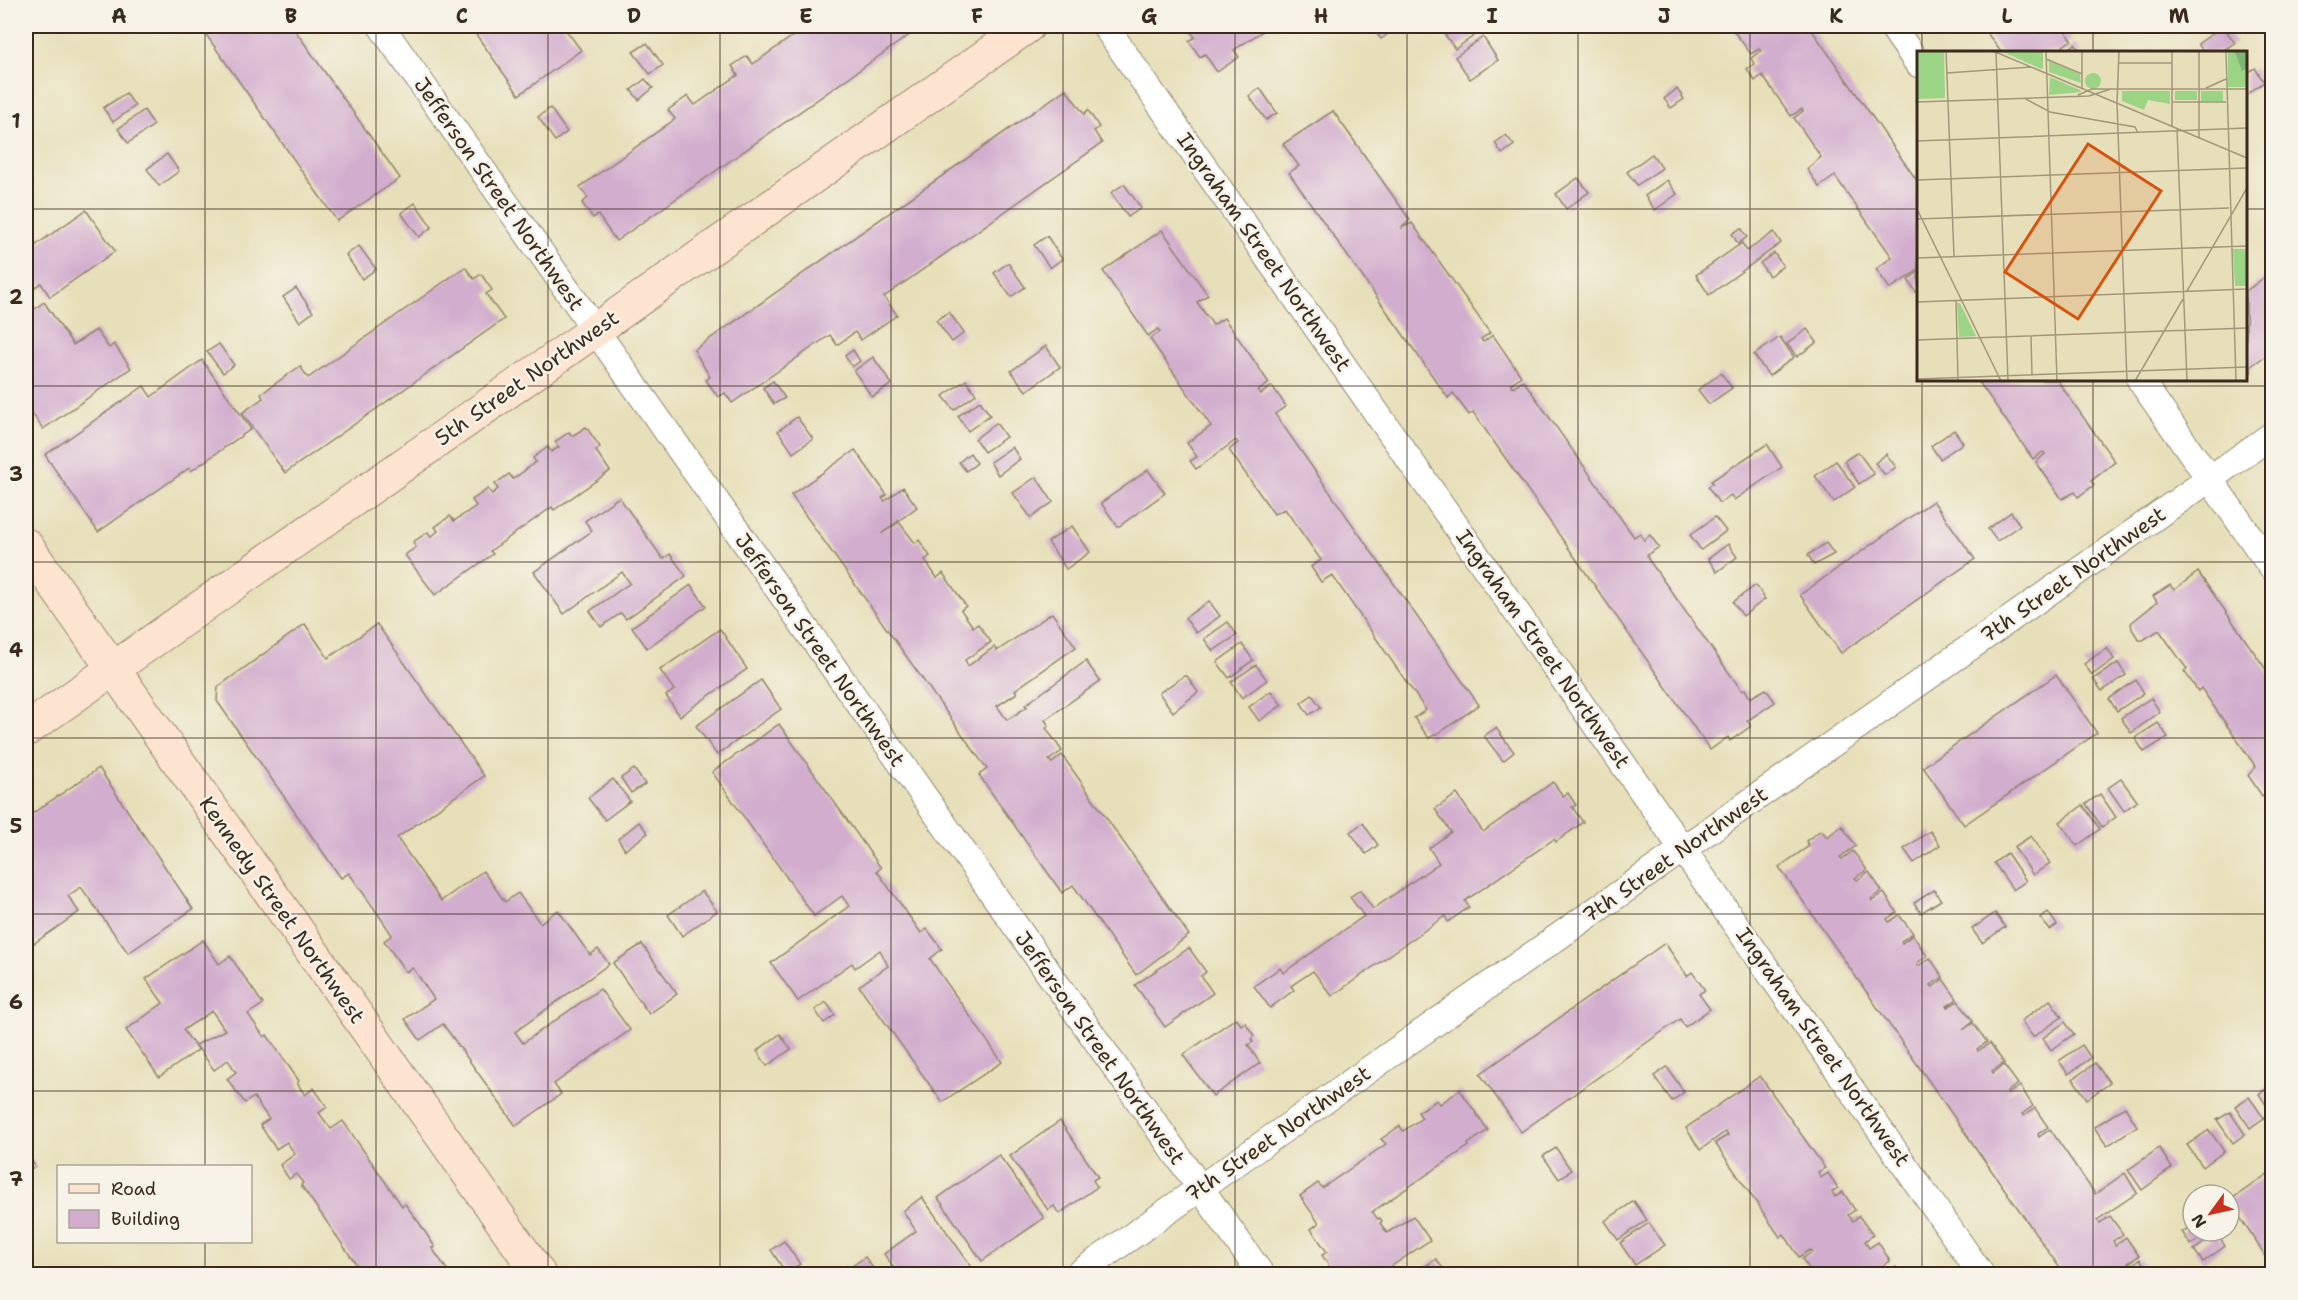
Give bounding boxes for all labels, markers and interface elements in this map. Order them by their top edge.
text: A [111,3,127,29]
text: B [285,3,297,29]
text: C [456,3,468,29]
text: D [627,3,641,29]
text: E [799,3,813,29]
text: F [971,3,983,29]
text: G [1141,3,1157,29]
text: H [1314,3,1328,29]
text: I [1486,3,1498,29]
text: J [1658,3,1671,29]
text: K [1829,3,1843,29]
text: L [2002,3,2013,29]
text: M [2169,3,2190,29]
inset map [1917,51,2247,381]
street label: Jefferson Street Northwest [408,72,590,316]
text: 1 [11,108,21,134]
street label: Ingraham Street Northwest [1171,127,1357,377]
text: 2 [9,284,23,310]
street label: 5th Street Northwest [429,304,625,452]
text: 3 [9,461,23,487]
street label: 7th Street Northwest [1975,500,2171,650]
street label: Ingraham Street Northwest [1450,524,1636,774]
street label: Jefferson Street Northwest [729,528,911,772]
text: 4 [9,637,23,663]
street label: 7th Street Northwest [1577,780,1773,930]
street label: Kennedy Street Northwest [193,791,371,1029]
text: 5 [10,813,22,839]
street label: Ingraham Street Northwest [1730,922,1916,1172]
street label: Jefferson Street Northwest [1009,926,1191,1170]
text: 6 [9,989,23,1015]
street label: 7th Street Northwest [1180,1059,1376,1209]
legend [57,1165,252,1243]
text: 7 [9,1166,23,1192]
text: Road [111,1177,156,1201]
north arrow [2181,1183,2241,1243]
text: Building [111,1207,180,1231]
text: N [2187,1210,2211,1232]

